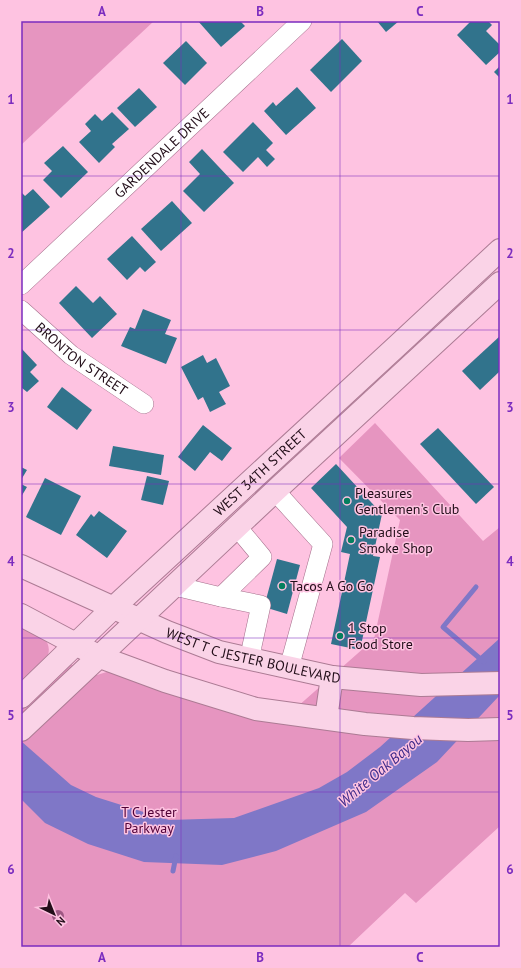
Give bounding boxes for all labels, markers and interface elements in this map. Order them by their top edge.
text: A [98,3,106,20]
text: B [256,3,264,20]
text: C [416,3,424,20]
text: 1 [7,91,15,108]
text: 1 [506,91,514,108]
street label: GARDENDALE DRIVE [110,104,213,202]
text: 2 [7,245,15,262]
text: 2 [506,245,514,262]
street label: BRONTON STREET [32,318,131,400]
text: 3 [7,399,15,416]
text: 3 [506,399,514,416]
street label: WEST 34TH STREET [210,425,310,520]
place label: Pleasures Gentlemen's Club [355,484,459,518]
marker: Pleasures Gentlemen's Club [342,496,352,506]
place label: Paradise Smoke Shop [359,523,433,557]
marker: Paradise Smoke Shop [346,535,356,545]
text: 4 [7,553,15,570]
text: 4 [506,553,514,570]
place label: Tacos A Go Go [290,577,373,595]
marker: Tacos A Go Go [277,581,287,591]
place label: 1 Stop Food Store [348,619,413,653]
street label: WEST T C JESTER BOULEVARD [163,623,341,687]
marker: 1 Stop Food Store [335,631,345,641]
text: 5 [7,707,15,724]
text: 5 [506,707,514,724]
water label: White Oak Bayou [334,729,426,811]
park label: T C Jester Parkway [121,803,177,837]
text: 6 [7,861,15,878]
text: 6 [506,861,514,878]
north arrow [34,894,74,934]
text: N [53,914,68,929]
text: A [98,949,106,966]
text: B [256,949,264,966]
text: C [416,949,424,966]

